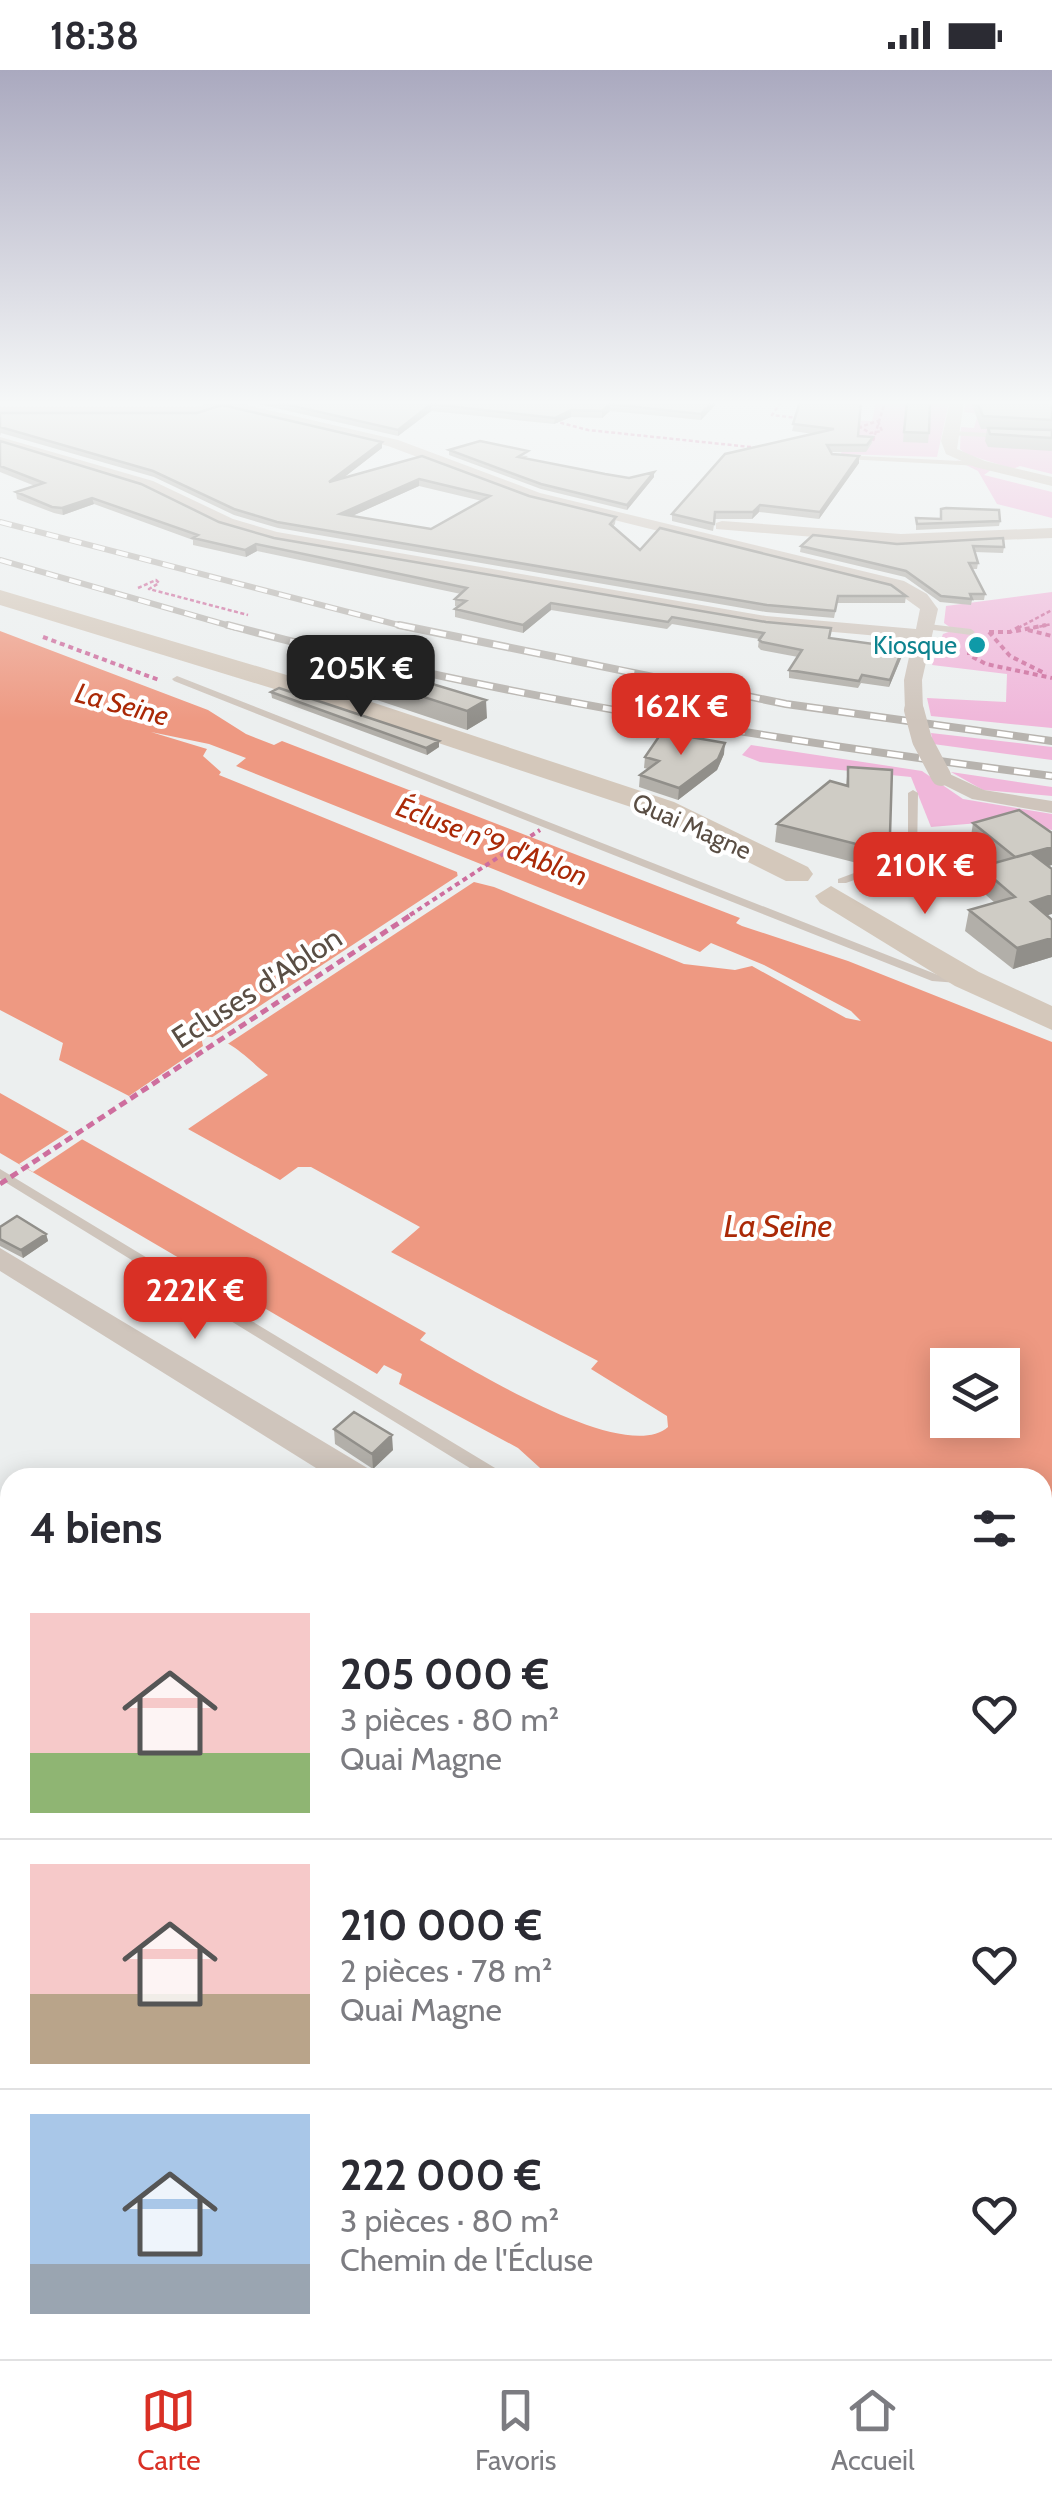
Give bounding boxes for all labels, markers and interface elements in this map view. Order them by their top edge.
text: 18:38 [50,12,139,59]
place label: Kiosque [873,630,957,660]
marker: Kiosque [966,634,988,656]
pin: 205K € [280,635,442,720]
text: 205K € [309,648,413,687]
pin: 162K € [600,673,762,758]
water label: La Seine [72,675,172,733]
text: 162K € [634,686,728,725]
street label: Quai Magne [628,787,756,866]
water label: Écluse n°9 d'Ablon [392,788,593,893]
pin: 210K € [844,832,1006,917]
text: 210K € [875,845,975,884]
street label: Ecluses d'Ablon [165,919,349,1056]
water label: La Seine [724,1206,832,1245]
pin: 222K € [114,1257,276,1342]
text: 222K € [146,1270,244,1309]
map controls [930,1348,1020,1438]
button: layers [930,1348,1020,1438]
icon: filters [967,1501,1022,1556]
text: 4 biens [30,1502,162,1554]
text: 205 000 € [340,1648,549,1700]
icon: home [110,1653,230,1773]
icon: heart [967,1686,1022,1741]
text: 3 pièces · 80 m² [340,1700,559,1739]
text: Quai Magne [340,1739,502,1778]
text: 210 000 € [340,1899,542,1951]
icon: home [110,1904,230,2024]
icon: heart [967,1937,1022,1992]
text: 2 pièces · 78 m² [340,1951,552,1990]
text: Quai Magne [340,1990,502,2029]
text: 222 000 € [340,2149,541,2201]
icon: home [110,2154,230,2274]
icon: heart [967,2187,1022,2242]
text: 3 pièces · 80 m² [340,2201,559,2240]
text: Chemin de l'Écluse [340,2240,593,2279]
tab: Carte [137,2383,200,2477]
tab: Favoris [475,2383,556,2477]
tab: Accueil [831,2383,915,2477]

